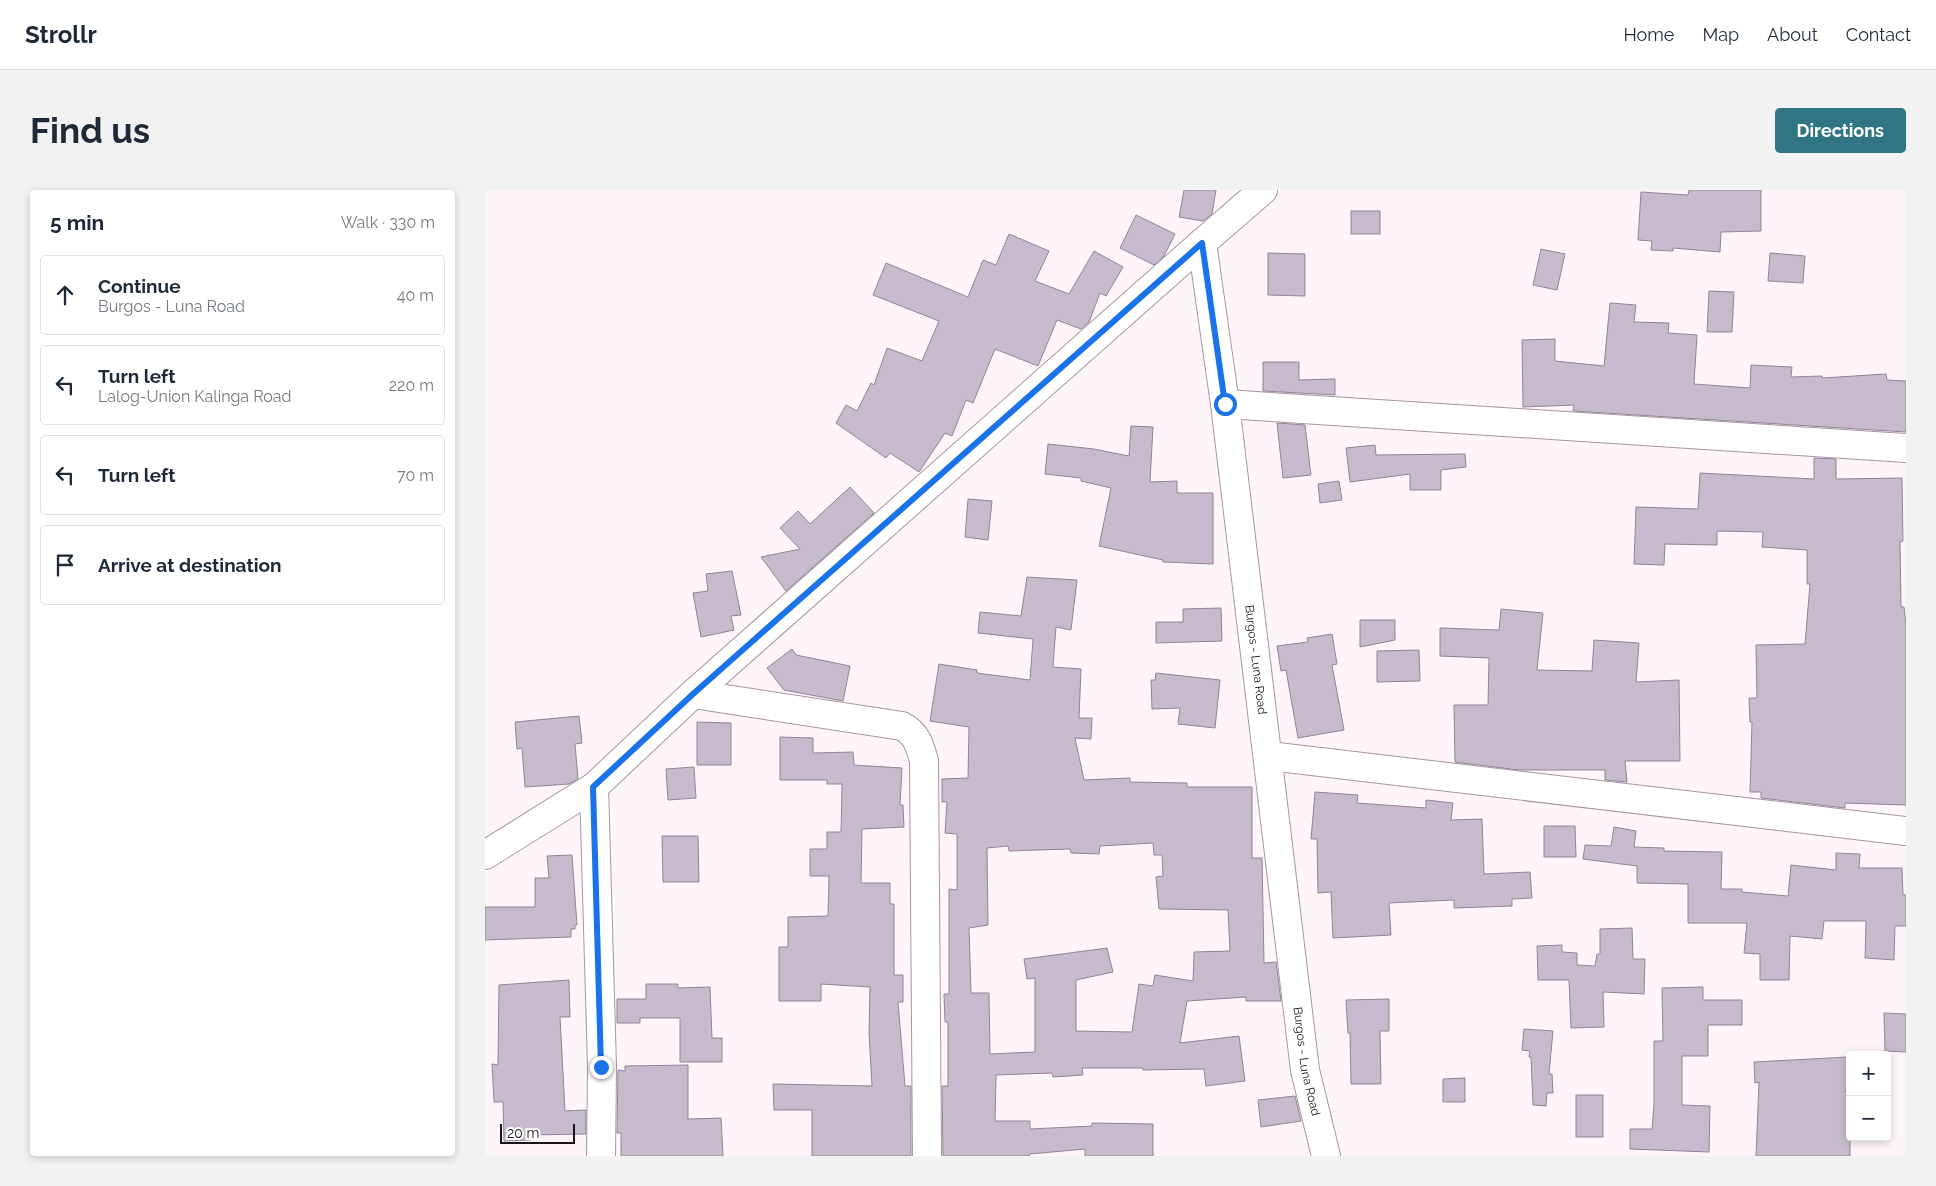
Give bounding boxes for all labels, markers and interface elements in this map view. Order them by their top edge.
text: Strollr [25,20,97,49]
text: Home [1623,24,1674,45]
text: Map [1702,24,1739,45]
text: About [1767,24,1818,45]
text: Contact [1846,24,1911,45]
button: Directions [1775,108,1906,153]
text: Find us [30,110,150,151]
text: 5 min [50,210,104,235]
text: Walk · 330 m [341,213,435,232]
text: Continue [98,275,181,297]
icon: ahead [51,281,79,309]
text: 40 m [397,286,434,305]
text: Burgos - Luna Road [98,297,245,316]
text: Turn left [98,365,175,387]
icon: left [51,371,79,399]
text: 220 m [389,376,434,395]
text: Lalog-Union Kalinga Road [98,387,292,406]
route start [1214,393,1237,416]
icon: left [51,461,79,489]
text: Turn left [98,464,175,486]
text: 70 m [397,466,434,485]
icon: arrive [51,551,79,579]
text: Arrive at destination [98,554,282,576]
street label: Burgos - Luna Road [1242,604,1269,715]
street label: Burgos - Luna Road [1290,1006,1323,1117]
map controls [1846,1051,1891,1141]
button: + [1846,1051,1891,1096]
route end [590,1056,613,1079]
button: − [1846,1096,1891,1141]
scale bar [500,1121,575,1144]
text: 20 m [507,1125,539,1141]

